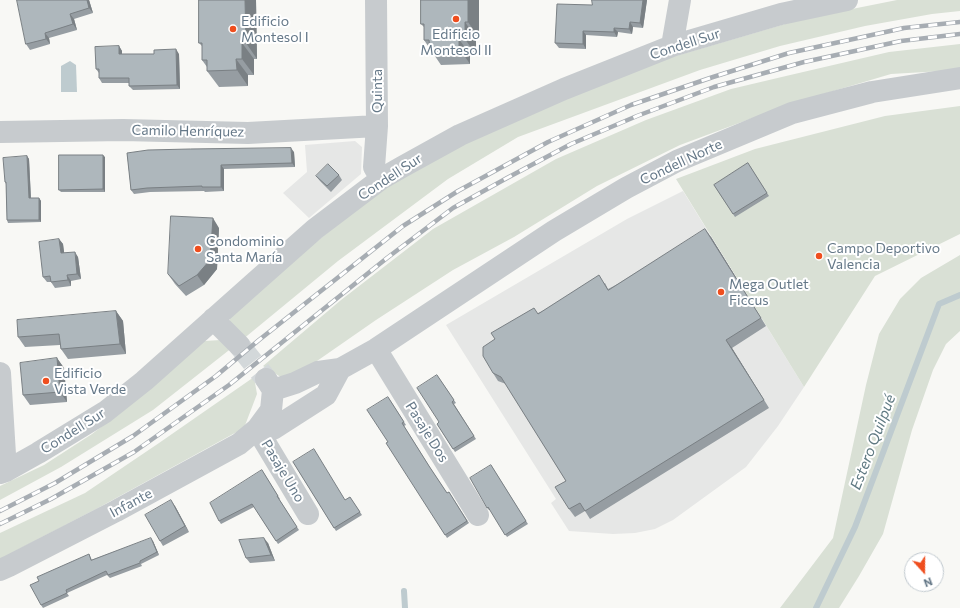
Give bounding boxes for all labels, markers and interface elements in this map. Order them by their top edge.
place label: Edificio Montesol I [241,13,309,46]
marker: Edificio Montesol II [451,14,461,24]
marker: Edificio Montesol I [228,24,238,34]
street label: Condell Sur [648,25,722,63]
place label: Edificio Montesol II [420,26,492,58]
street label: Quinta [369,69,385,113]
street label: Camilo Henríquez [131,122,245,140]
street label: Condell Norte [637,136,725,188]
street label: Condell Sur [355,150,425,204]
place label: Condominio Santa María [206,233,284,266]
place label: Campo Deportivo Valencia [827,240,940,272]
marker: Condominio Santa María [193,244,203,254]
marker: Campo Deportivo Valencia [814,251,824,261]
place label: Mega Outlet Ficcus [729,276,809,308]
marker: Mega Outlet Ficcus [716,287,726,297]
place label: Edificio Vista Verde [54,365,126,398]
marker: Edificio Vista Verde [41,376,51,386]
water label: Estero Quilpué [847,392,899,492]
street label: Pasaje Dos [402,399,452,465]
street label: Condell Sur [38,405,108,457]
street label: Pasaje Uno [258,437,308,505]
street label: Infante [107,485,155,521]
north arrow [904,552,944,592]
text: N [922,575,934,590]

